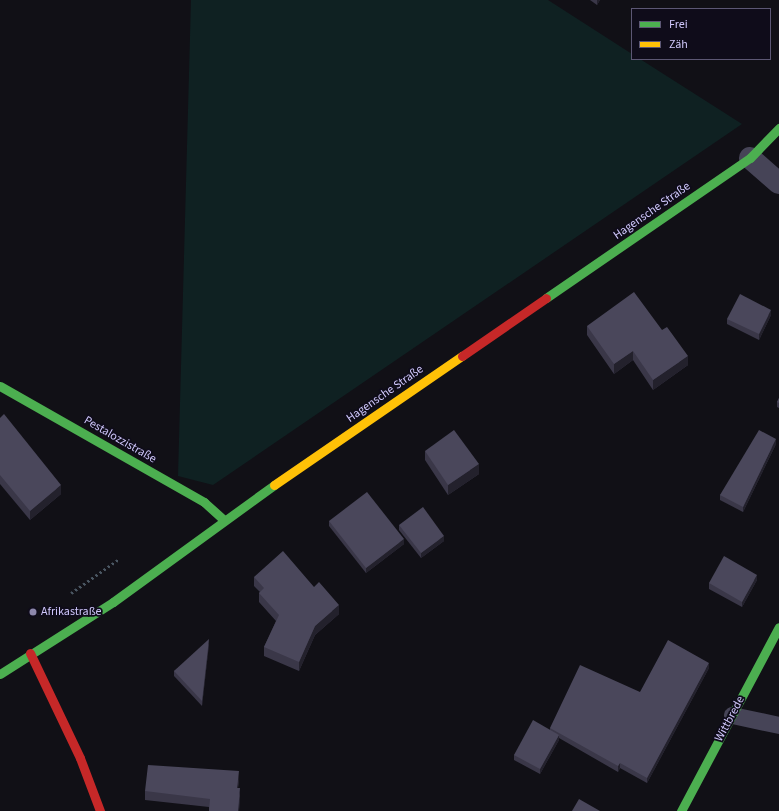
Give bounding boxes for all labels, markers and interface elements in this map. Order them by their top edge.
legend [631,8,771,60]
text: Frei [669,16,688,33]
text: Zäh [669,36,688,53]
street label: Hagensche Straße [611,179,693,243]
street label: Hagensche Straße [344,362,426,426]
street label: Pestalozzistraße [81,413,159,467]
place label: Afrikastraße [41,605,102,619]
marker: Afrikastraße [28,607,38,617]
street label: Wittbrede [712,694,748,744]

